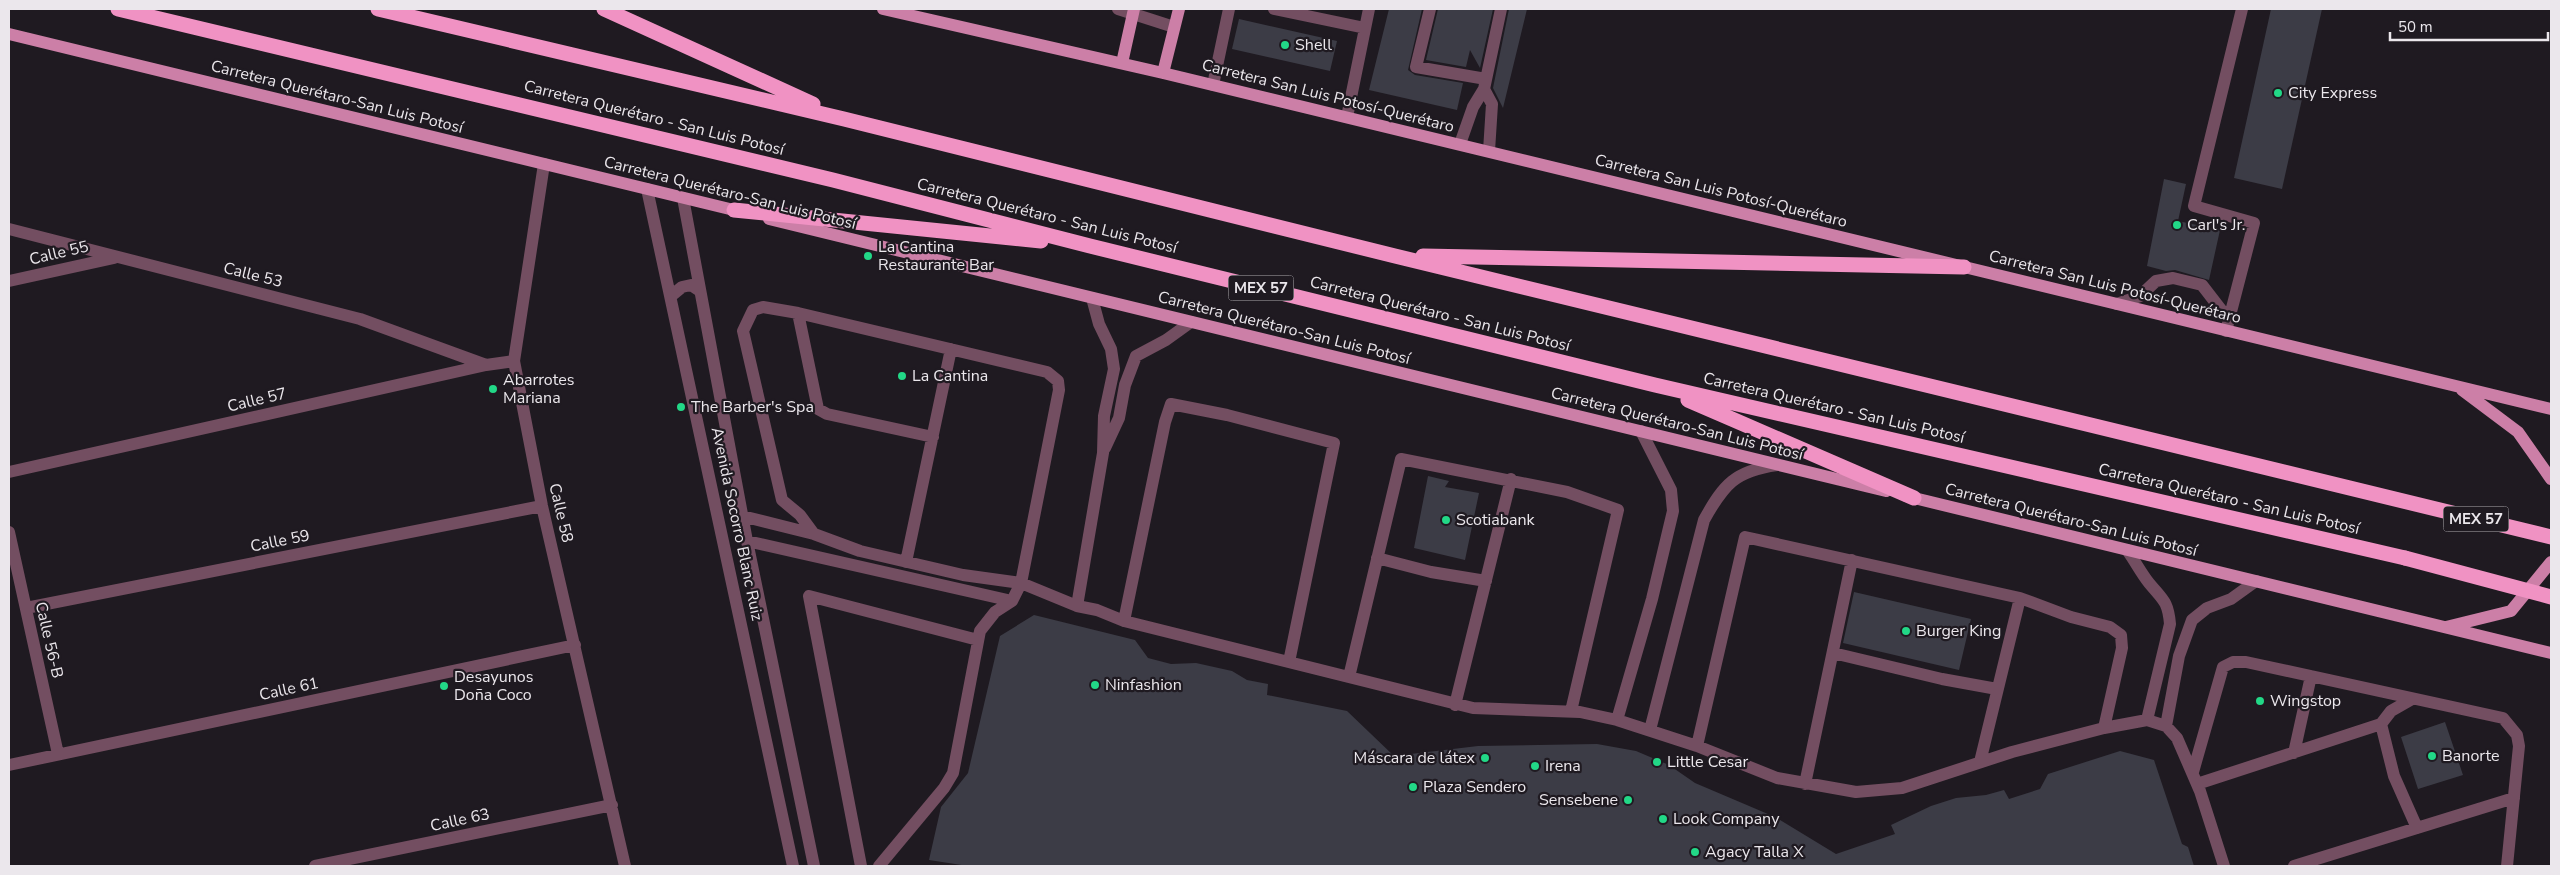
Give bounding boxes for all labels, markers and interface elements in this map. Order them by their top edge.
scale bar [2390,10,2548,42]
text: 50 m [2398,17,2433,37]
place label: Shell [1295,34,1332,56]
marker: Shell [1279,39,1291,51]
street label: Carretera San Luis Potosí-Querétaro [1200,54,1457,138]
street label: Carretera Querétaro-San Luis Potosí [209,55,467,139]
street label: Carretera Querétaro - San Luis Potosí [522,75,788,161]
place label: City Express [2288,82,2377,104]
marker: City Express [2272,87,2284,99]
street label: Carretera San Luis Potosí-Querétaro [1593,149,1850,233]
street label: Carretera Querétaro-San Luis Potosí [602,151,860,235]
street label: Carretera Querétaro - San Luis Potosí [915,173,1181,259]
place label: Carl's Jr. [2187,214,2245,236]
marker: Carl's Jr. [2171,219,2183,231]
street label: Calle 55 [27,236,91,270]
place label: La Cantina Restaurante Bar [878,236,994,276]
street label: Carretera San Luis Potosí-Querétaro [1987,245,2244,329]
marker: La Cantina Restaurante Bar [862,250,874,262]
street label: Calle 53 [221,257,285,293]
street label: Carretera Querétaro - San Luis Potosí [1308,271,1574,357]
road number: MEX 57 [1228,276,1294,300]
street label: Carretera Querétaro-San Luis Potosí [1156,286,1414,370]
place label: La Cantina [912,365,988,387]
street label: Carretera Querétaro - San Luis Potosí [1701,367,1968,449]
place label: Abarrotes Mariana [503,369,574,409]
marker: La Cantina [896,370,908,382]
street label: Carretera Querétaro-San Luis Potosí [1549,382,1807,466]
street label: Calle 57 [225,383,289,417]
marker: Abarrotes Mariana [487,383,499,395]
place label: The Barber's Spa [691,396,814,418]
marker: The Barber's Spa [675,401,687,413]
street label: Avenida Socorro Blanc Ruiz [706,425,768,623]
street label: Carretera Querétaro - San Luis Potosí [2096,458,2363,540]
street label: Carretera Querétaro-San Luis Potosí [1943,478,2201,562]
street label: Calle 58 [544,481,578,545]
road number: MEX 57 [2444,506,2508,532]
place label: Scotiabank [1456,509,1536,531]
marker: Scotiabank [1440,514,1452,526]
street label: Calle 59 [248,524,312,558]
street label: Calle 56-B [30,600,68,680]
place label: Burger King [1916,620,2001,642]
marker: Burger King [1900,625,1912,637]
place label: Desayunos Doña Coco [454,666,533,706]
street label: Calle 61 [257,672,321,706]
place label: Ninfashion [1105,674,1182,696]
marker: Ninfashion [1089,679,1101,691]
marker: Desayunos Doña Coco [438,680,450,692]
place label: Wingstop [2270,690,2341,712]
marker: Wingstop [2254,695,2266,707]
place label: Banorte [2442,745,2499,767]
place label: Máscara de látex [1354,747,1476,769]
marker: Banorte [2426,750,2438,762]
place label: Little Cesar [1667,751,1749,773]
marker: Máscara de látex [1479,752,1491,764]
place label: Irena [1545,755,1581,777]
marker: Little Cesar [1651,756,1663,768]
marker: Irena [1529,760,1541,772]
place label: Plaza Sendero [1423,776,1526,798]
marker: Plaza Sendero [1407,781,1419,793]
place label: Sensebene [1539,789,1618,811]
marker: Sensebene [1622,794,1634,806]
street label: Calle 63 [428,803,492,837]
place label: Look Company [1673,808,1780,830]
marker: Look Company [1657,813,1669,825]
place label: Agacy Talla X [1705,841,1804,863]
marker: Agacy Talla X [1689,846,1701,858]

